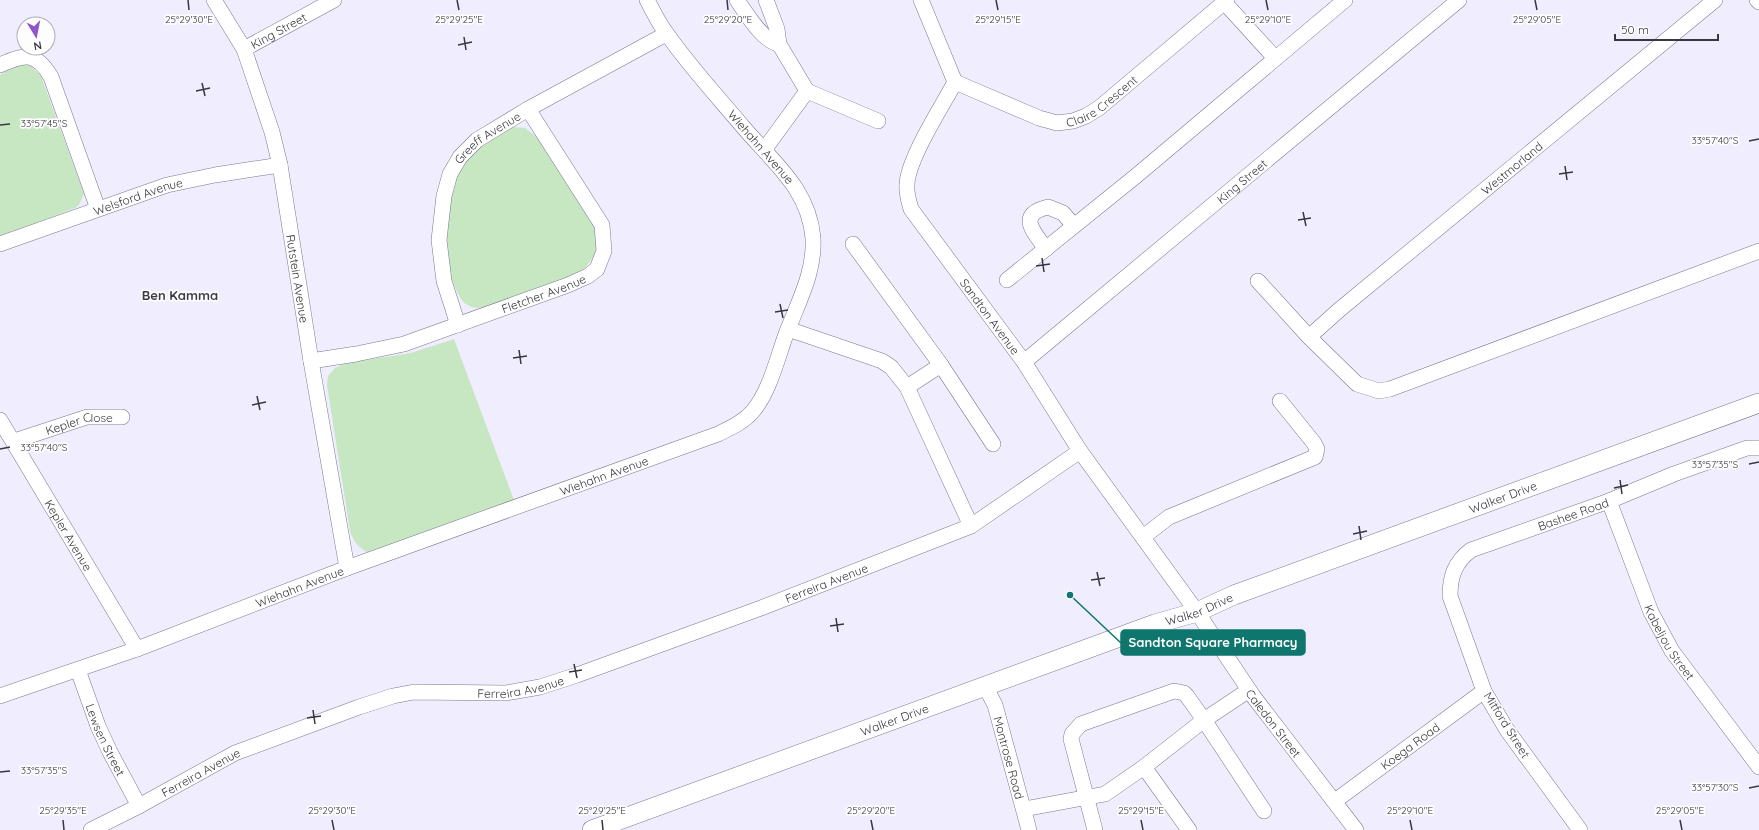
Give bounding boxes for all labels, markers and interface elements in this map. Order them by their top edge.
street label: King Street [248,9,309,52]
text: 25°29'30"E [165,13,213,26]
text: 25°29'25"E [435,13,483,26]
text: 25°29'20"E [704,13,752,26]
text: 25°29'15"E [975,13,1021,26]
text: 25°29'10"E [1245,13,1292,26]
text: 25°29'05"E [1513,13,1561,26]
north arrow [16,16,56,56]
scale bar [1615,16,1718,42]
text: 50 m [1621,22,1649,37]
text: N [33,38,43,53]
street label: Claire Crescent [1065,72,1140,129]
street label: Wiehahn Avenue [725,107,797,187]
street label: Greeff Avenue [451,108,523,166]
text: 33°57'45"S [21,117,68,130]
text: 33°57'40"S [1692,134,1739,147]
street label: Westmorland [1478,138,1545,197]
street label: King Street [1213,156,1270,206]
street label: Welsford Avenue [91,174,184,218]
street label: Rutstein Avenue [284,233,312,324]
street label: Fletcher Avenue [499,270,588,316]
street label: Sandton Avenue [957,275,1023,357]
district label: Ben Kamma [142,287,218,303]
street label: Kepler Close [43,409,113,438]
text: 33°57'40"S [21,441,68,454]
street label: Wiehahn Avenue [557,452,650,498]
text: 33°57'35"S [1692,458,1739,471]
street label: Walker Drive [1467,477,1539,516]
street label: Bashee Road [1536,494,1611,533]
street label: Kepler Avenue [42,497,96,573]
street label: Ferreira Avenue [783,559,870,605]
street label: Wiehahn Avenue [253,562,346,610]
street label: Walker Drive [1163,589,1235,628]
street label: Kabeljou Street [1641,602,1698,683]
callout: Sandton Square Pharmacy [1121,630,1305,655]
text: Sandton Square Pharmacy [1129,634,1297,650]
street label: Ferreira Avenue [477,672,566,701]
street label: Caledon Street [1243,686,1305,760]
street label: Mitford Street [1481,689,1533,761]
street label: Walker Drive [858,700,931,739]
street label: Lewsen Street [83,702,129,778]
street label: Montrose Road [991,714,1028,801]
street label: Koega Road [1377,719,1442,772]
street label: Ferreira Avenue [158,744,242,800]
text: 33°57'35"S [21,764,68,777]
text: 33°57'30"S [1692,781,1739,794]
text: 25°29'35"E [39,804,87,817]
text: 25°29'30"E [308,804,356,817]
text: 25°29'25"E [578,804,626,817]
text: 25°29'20"E [847,804,895,817]
text: 25°29'15"E [1118,804,1164,817]
text: 25°29'10"E [1387,804,1434,817]
text: 25°29'05"E [1656,804,1704,817]

